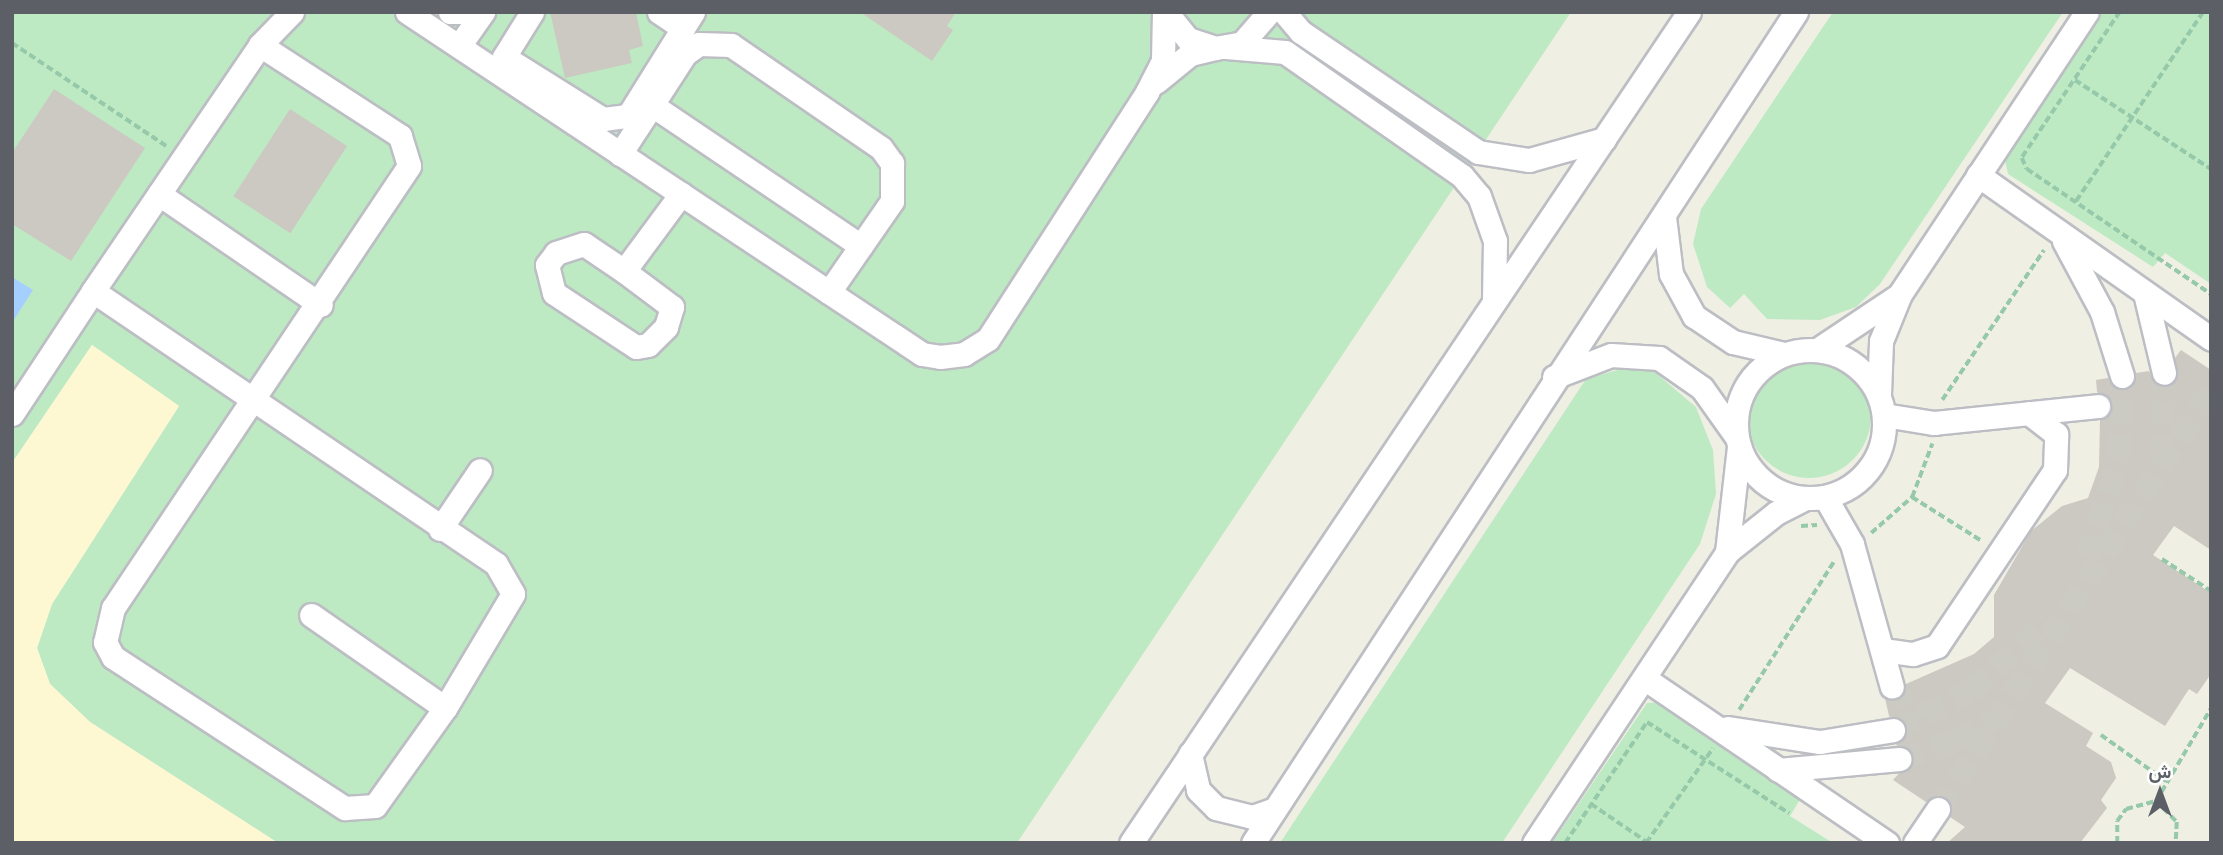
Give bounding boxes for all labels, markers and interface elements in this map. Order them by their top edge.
north arrow [2125,757,2195,827]
text: ش [2149,759,2171,782]

